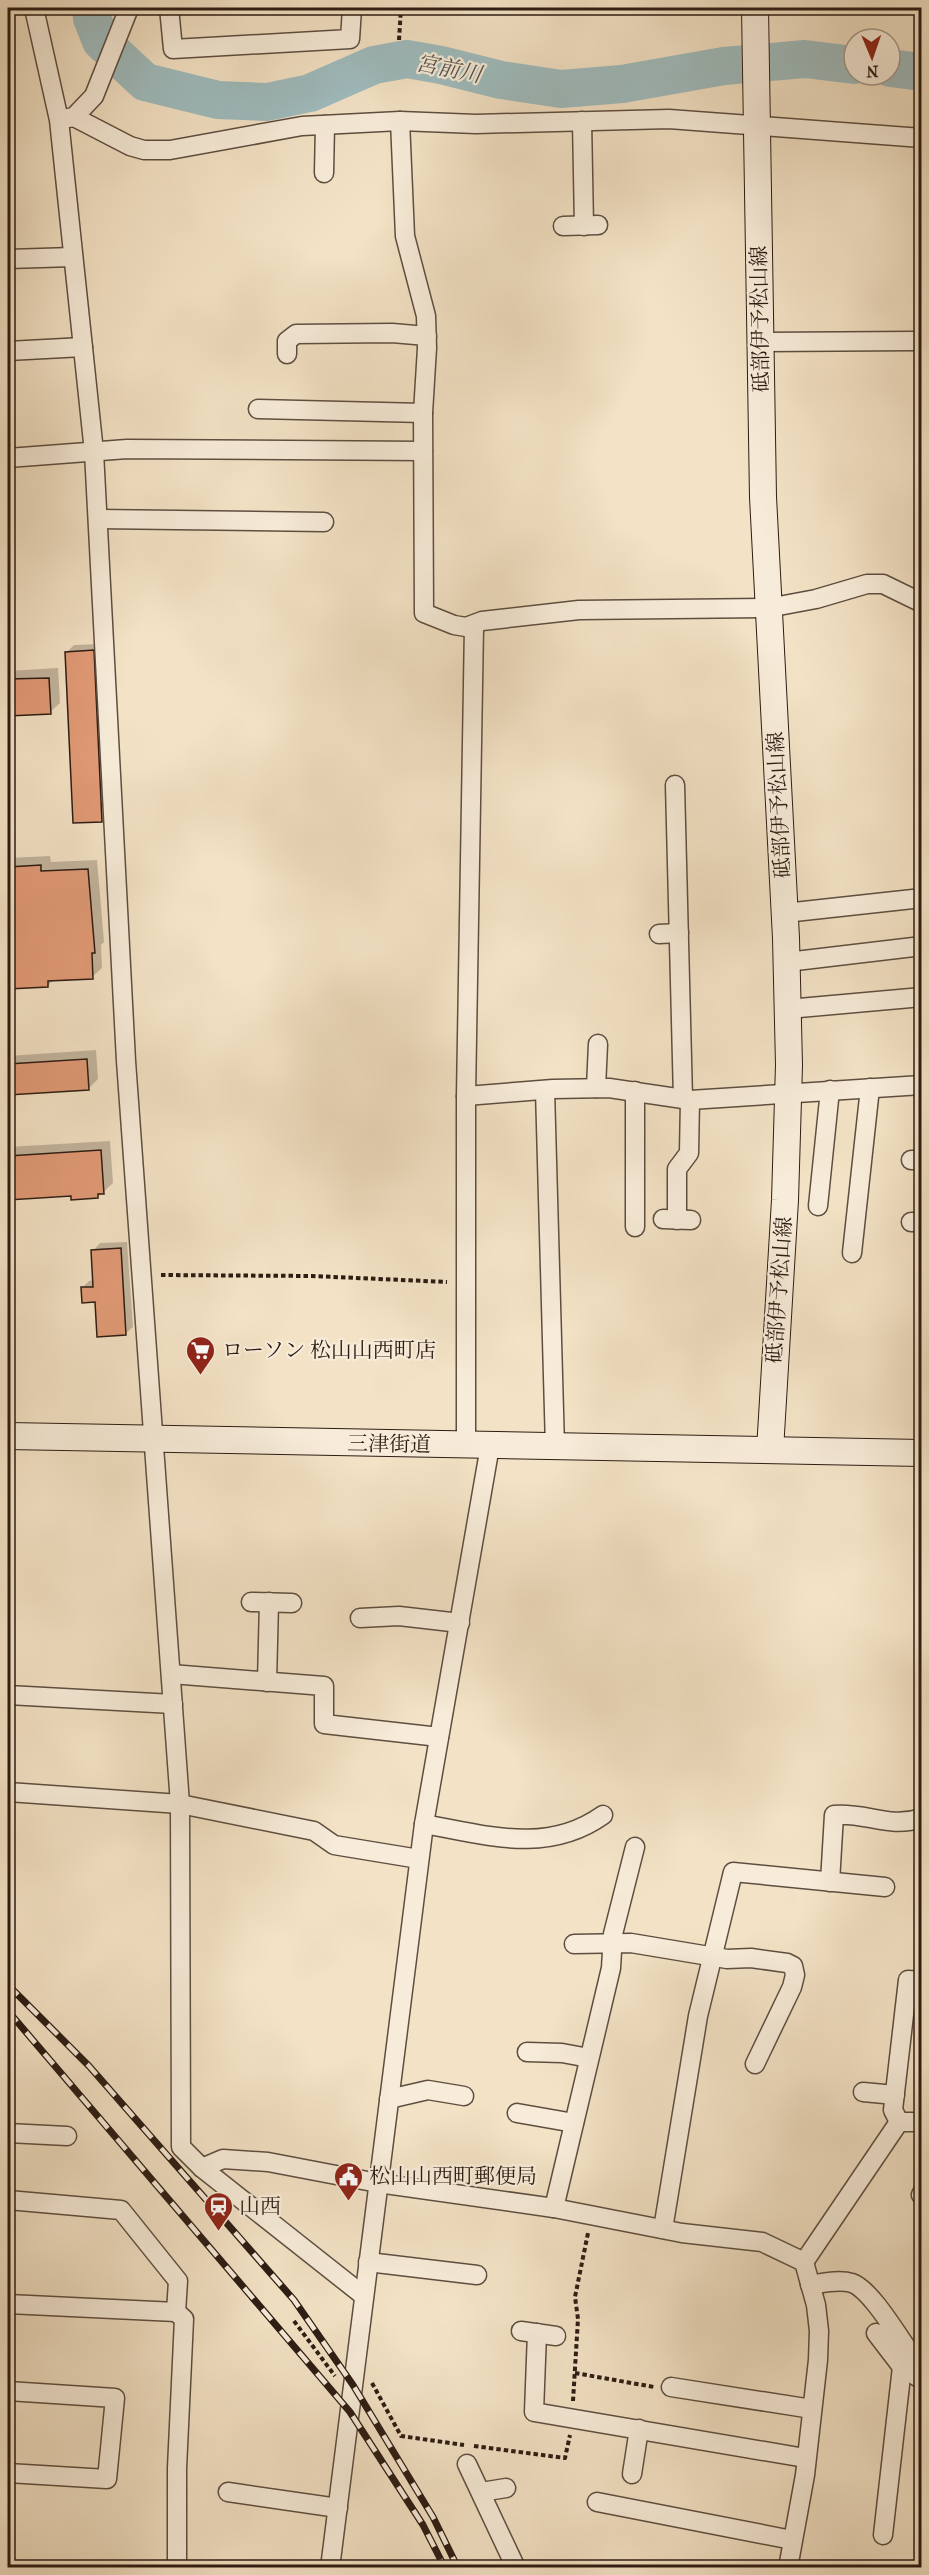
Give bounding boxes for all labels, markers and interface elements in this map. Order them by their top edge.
north arrow [842,27,902,87]
water label: 宮前川 [414,50,486,88]
text: N [865,62,879,81]
street label: 砥部伊予松山線 [747,245,773,393]
street label: 砥部伊予松山線 [763,731,795,879]
street label: 砥部伊予松山線 [762,1216,796,1364]
supermarket icon: ローソン 松山山西町店 [185,1334,217,1376]
place label: ローソン 松山山西町店 [222,1338,436,1362]
street label: 三津街道 [347,1431,431,1457]
public building icon: 松山山西町郵便局 [332,2160,364,2202]
place label: 松山山西町郵便局 [369,2164,537,2188]
station icon: 山西 [202,2190,234,2232]
place label: 山西 [239,2194,281,2218]

